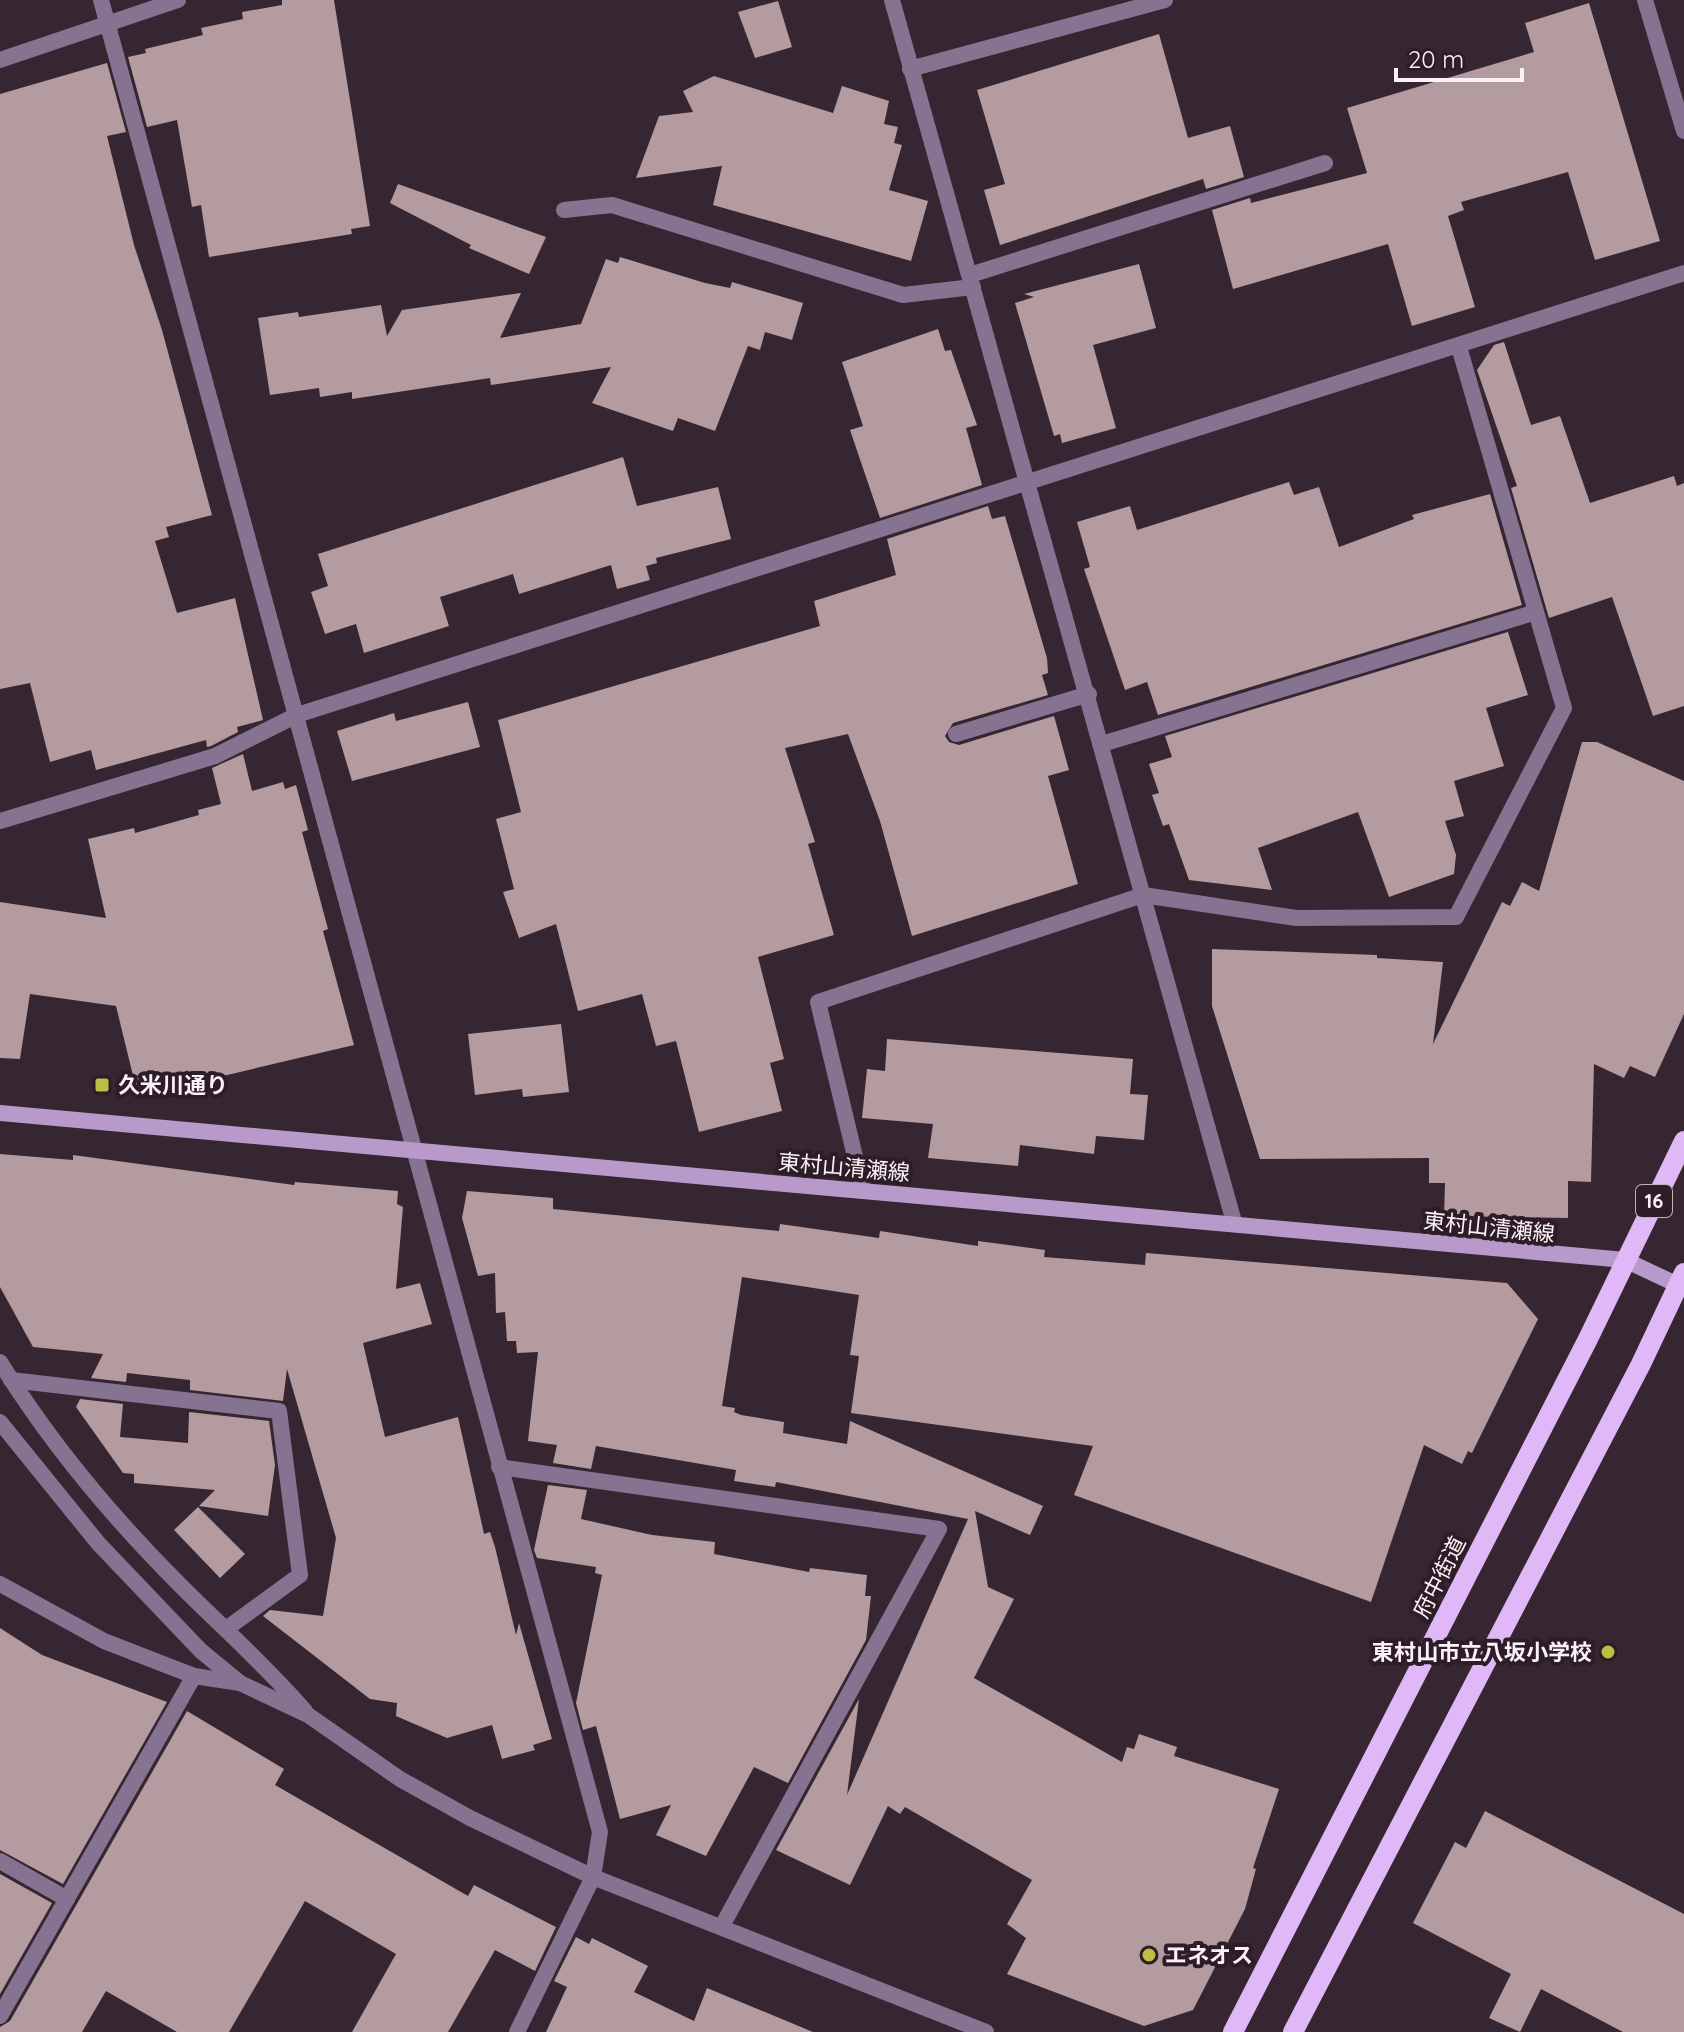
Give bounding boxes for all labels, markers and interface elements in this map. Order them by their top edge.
scale bar [1396,32,1522,82]
text: 20 m [1408,44,1464,74]
place label: 久米川通り [118,1071,228,1099]
marker: 久米川通り [93,1076,111,1094]
street label: 東村山清瀬線 [777,1147,911,1187]
road number: 16 [1636,1185,1672,1217]
street label: 東村山清瀬線 [1422,1206,1556,1248]
street label: 府中街道 [1407,1531,1471,1623]
place label: 東村山市立八坂小学校 [1372,1638,1592,1666]
marker: 東村山市立八坂小学校 [1599,1643,1617,1661]
place label: エネオス [1165,1941,1253,1969]
marker: エネオス [1140,1946,1158,1964]

